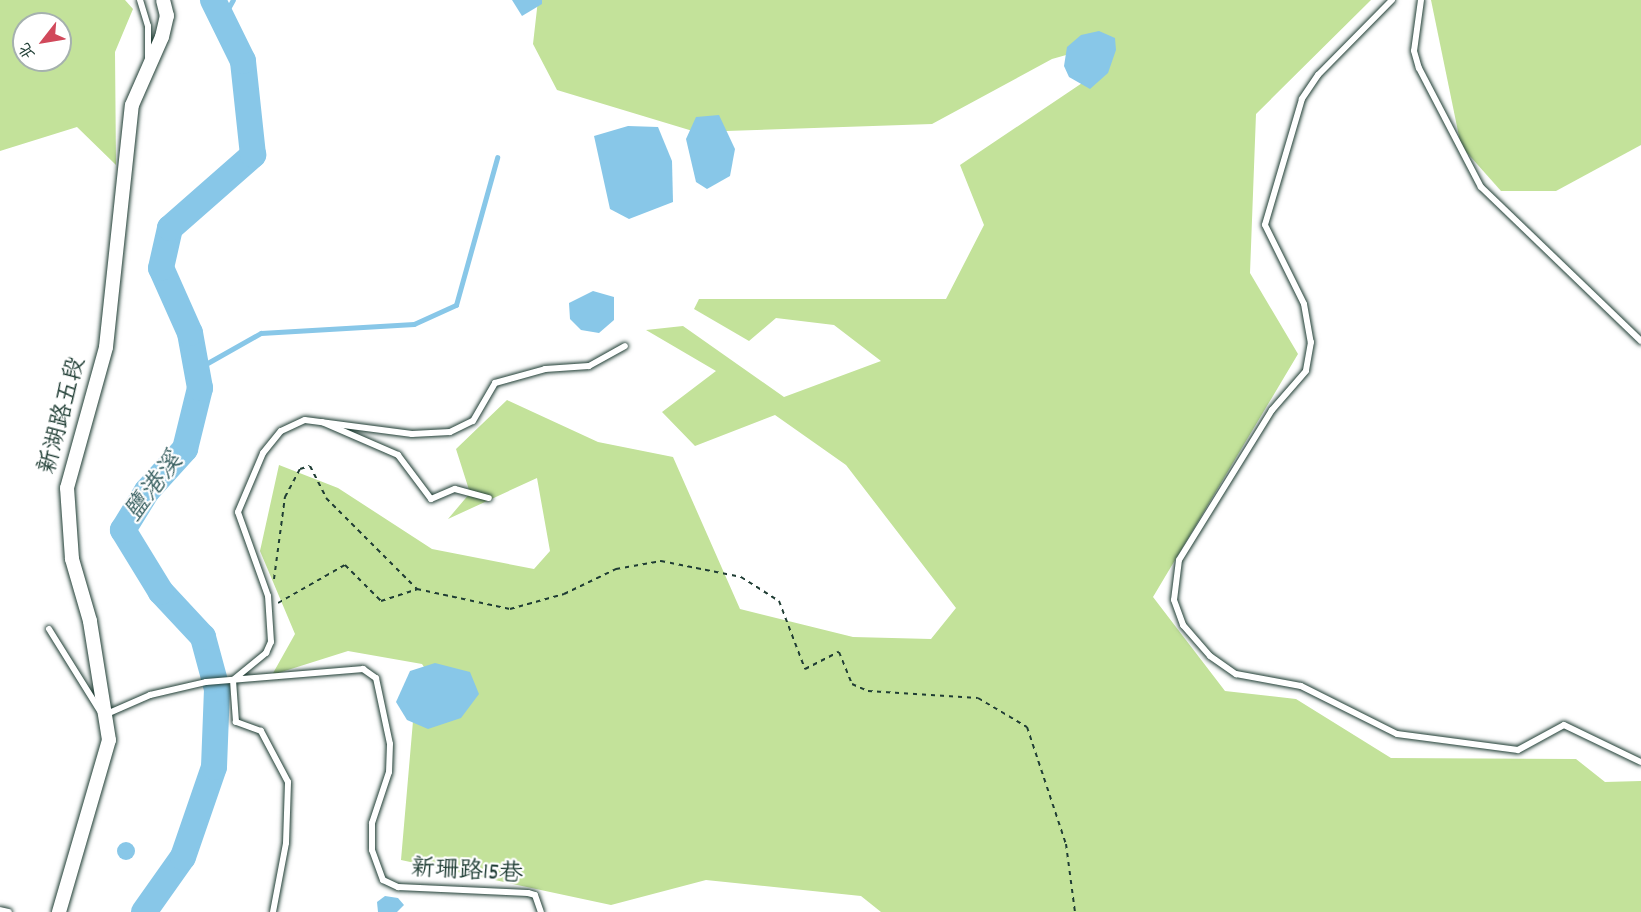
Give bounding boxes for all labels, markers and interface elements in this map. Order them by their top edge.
north arrow [12,12,72,72]
text: 北 [14,38,42,63]
street label: 新湖路五段 [35,354,93,478]
water label: 鹽港溪 [119,447,191,529]
street label: 新珊路15巷 [410,856,524,890]

